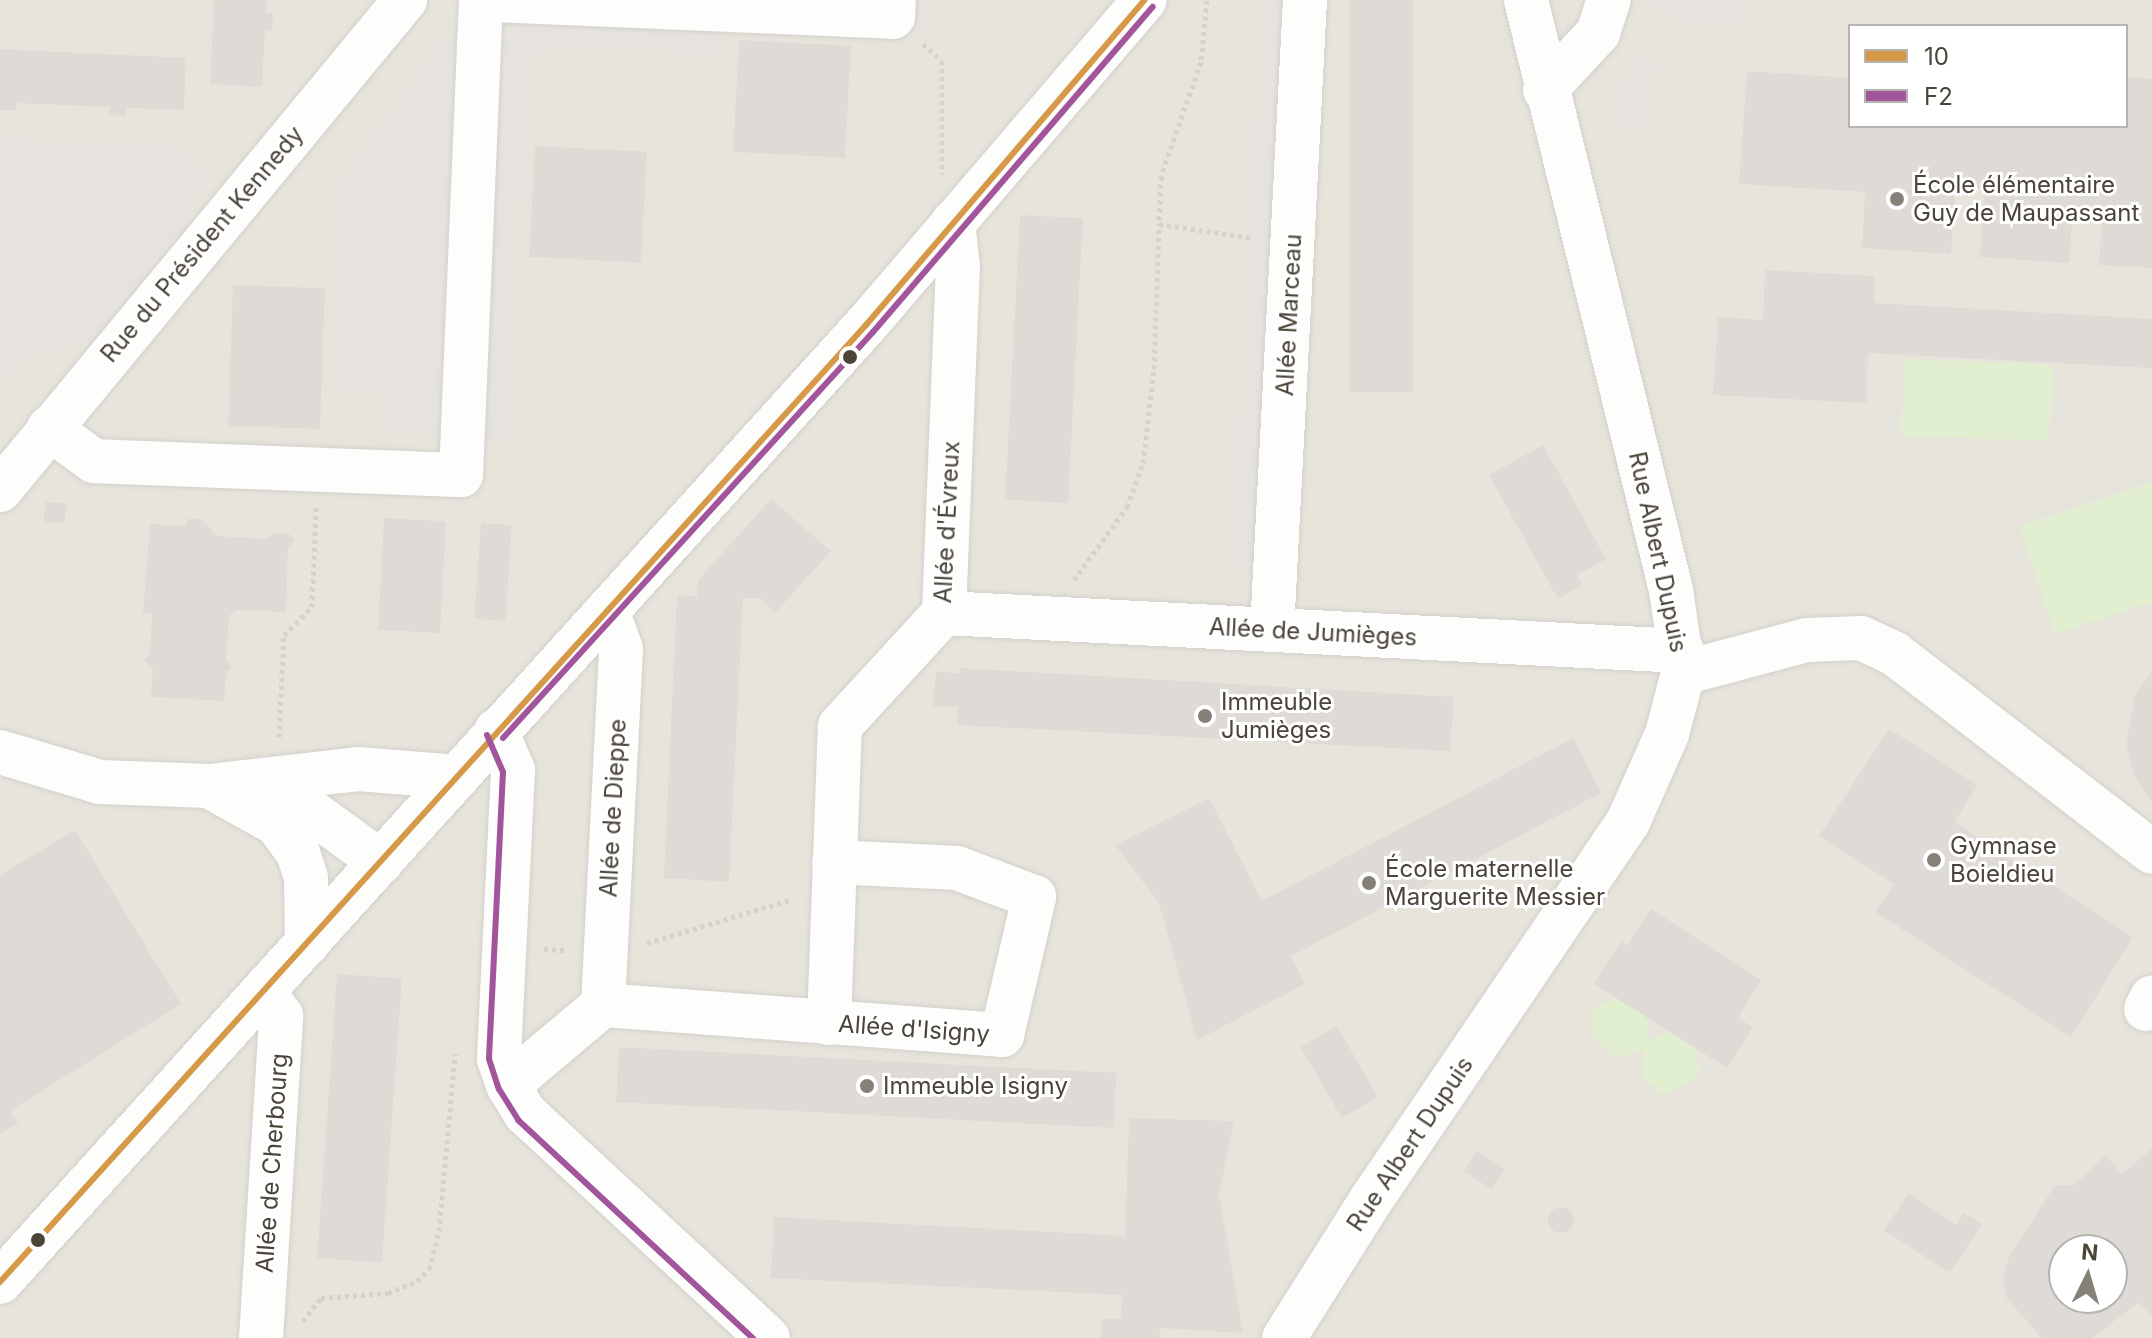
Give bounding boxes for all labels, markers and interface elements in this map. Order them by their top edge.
legend [1848,24,2128,128]
text: 10 [1924,42,1949,71]
text: F2 [1924,82,1953,111]
street label: Rue du Président Kennedy [95,120,309,368]
place label: École élémentaire Guy de Maupassant [1913,171,2139,227]
marker: École élémentaire Guy de Maupassant [1888,190,1906,208]
street label: Allée Marceau [1270,233,1308,397]
unlabelled marker [842,349,858,365]
street label: Allée d'Évreux [928,440,966,604]
street label: Rue Albert Dupuis [1623,449,1693,655]
street label: Allée de Jumièges [1208,612,1418,652]
place label: Immeuble Jumièges [1221,688,1332,744]
marker: Immeuble Jumièges [1196,707,1214,725]
street label: Allée de Dieppe [594,718,632,898]
place label: Gymnase Boieldieu [1950,832,2057,888]
marker: Gymnase Boieldieu [1925,851,1943,869]
place label: École maternelle Marguerite Messier [1385,855,1605,911]
marker: École maternelle Marguerite Messier [1360,874,1378,892]
street label: Allée d'Isigny [837,1009,991,1049]
street label: Rue Albert Dupuis [1341,1051,1479,1237]
street label: Allée de Cherbourg [250,1052,294,1274]
place label: Immeuble Isigny [883,1072,1068,1100]
marker: Immeuble Isigny [858,1077,876,1095]
unlabelled marker [30,1232,46,1248]
north arrow [2048,1234,2128,1314]
text: N [2080,1238,2099,1266]

